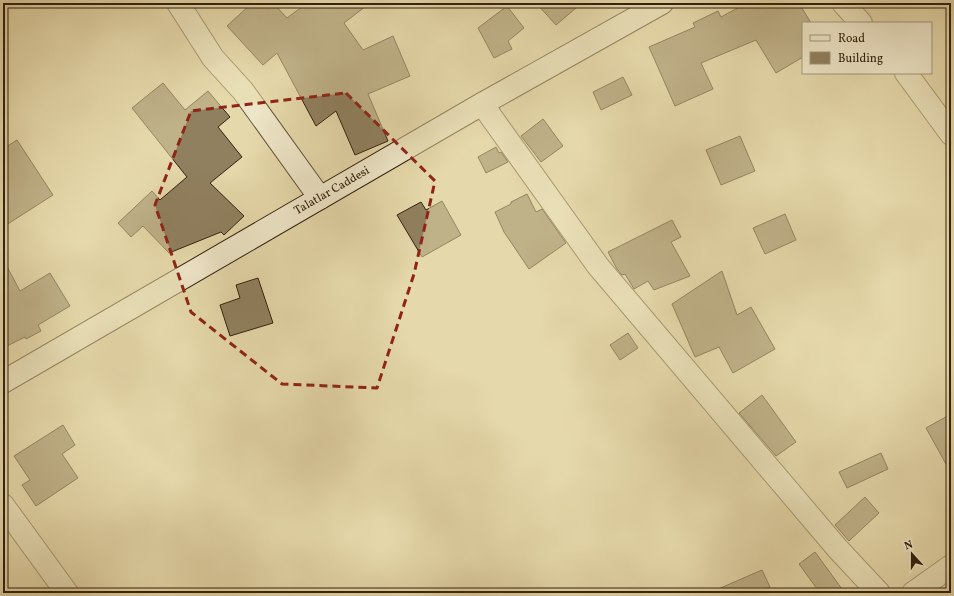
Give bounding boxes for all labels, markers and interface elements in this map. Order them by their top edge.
legend [802,22,932,74]
text: Road [838,31,865,47]
text: Building [838,51,883,67]
street label: Talatlar Caddesi [291,163,373,219]
north arrow [892,534,932,574]
text: N [903,538,915,554]

